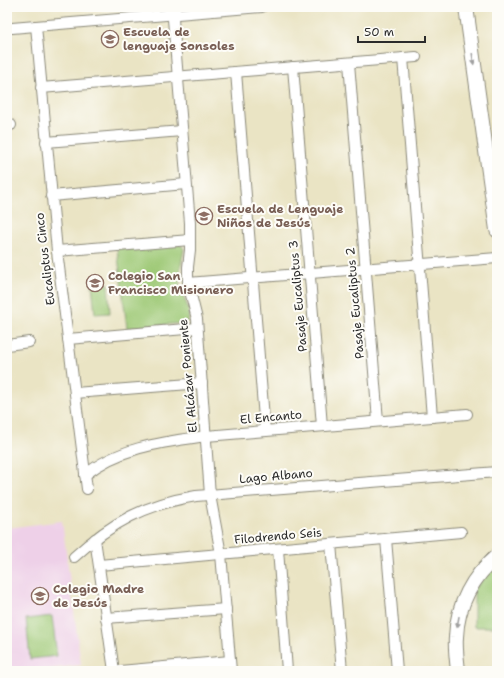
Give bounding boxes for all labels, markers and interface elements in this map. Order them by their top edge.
scale bar [358,18,425,44]
place label: Escuela de lenguaje Sonsoles [123,24,235,54]
text: 50 m [364,24,394,40]
school or university icon: Escuela de lenguaje Sonsoles [100,29,120,49]
one-way arrow [470,53,476,66]
place label: Escuela de Lenguaje Niños de Jesús [217,201,343,231]
school or university icon: Escuela de Lenguaje Niños de Jesús [194,206,214,226]
street label: Eucaliptus Cinco [31,212,59,306]
street label: Pasaje Eucaliptus 3 [285,240,311,352]
street label: Pasaje Eucaliptus 2 [342,247,368,359]
place label: Colegio San Francisco Misionero [108,268,234,298]
school or university icon: Colegio San Francisco Misionero [85,273,105,293]
street label: El Alcázar Poniente [175,318,201,434]
street label: El Encanto [239,406,303,428]
street label: Lago Albano [239,465,313,487]
street label: Filodrendo Seis [233,524,323,548]
place label: Colegio Madre de Jesús [53,581,144,611]
school or university icon: Colegio Madre de Jesús [30,586,50,606]
one-way arrow [455,615,461,628]

